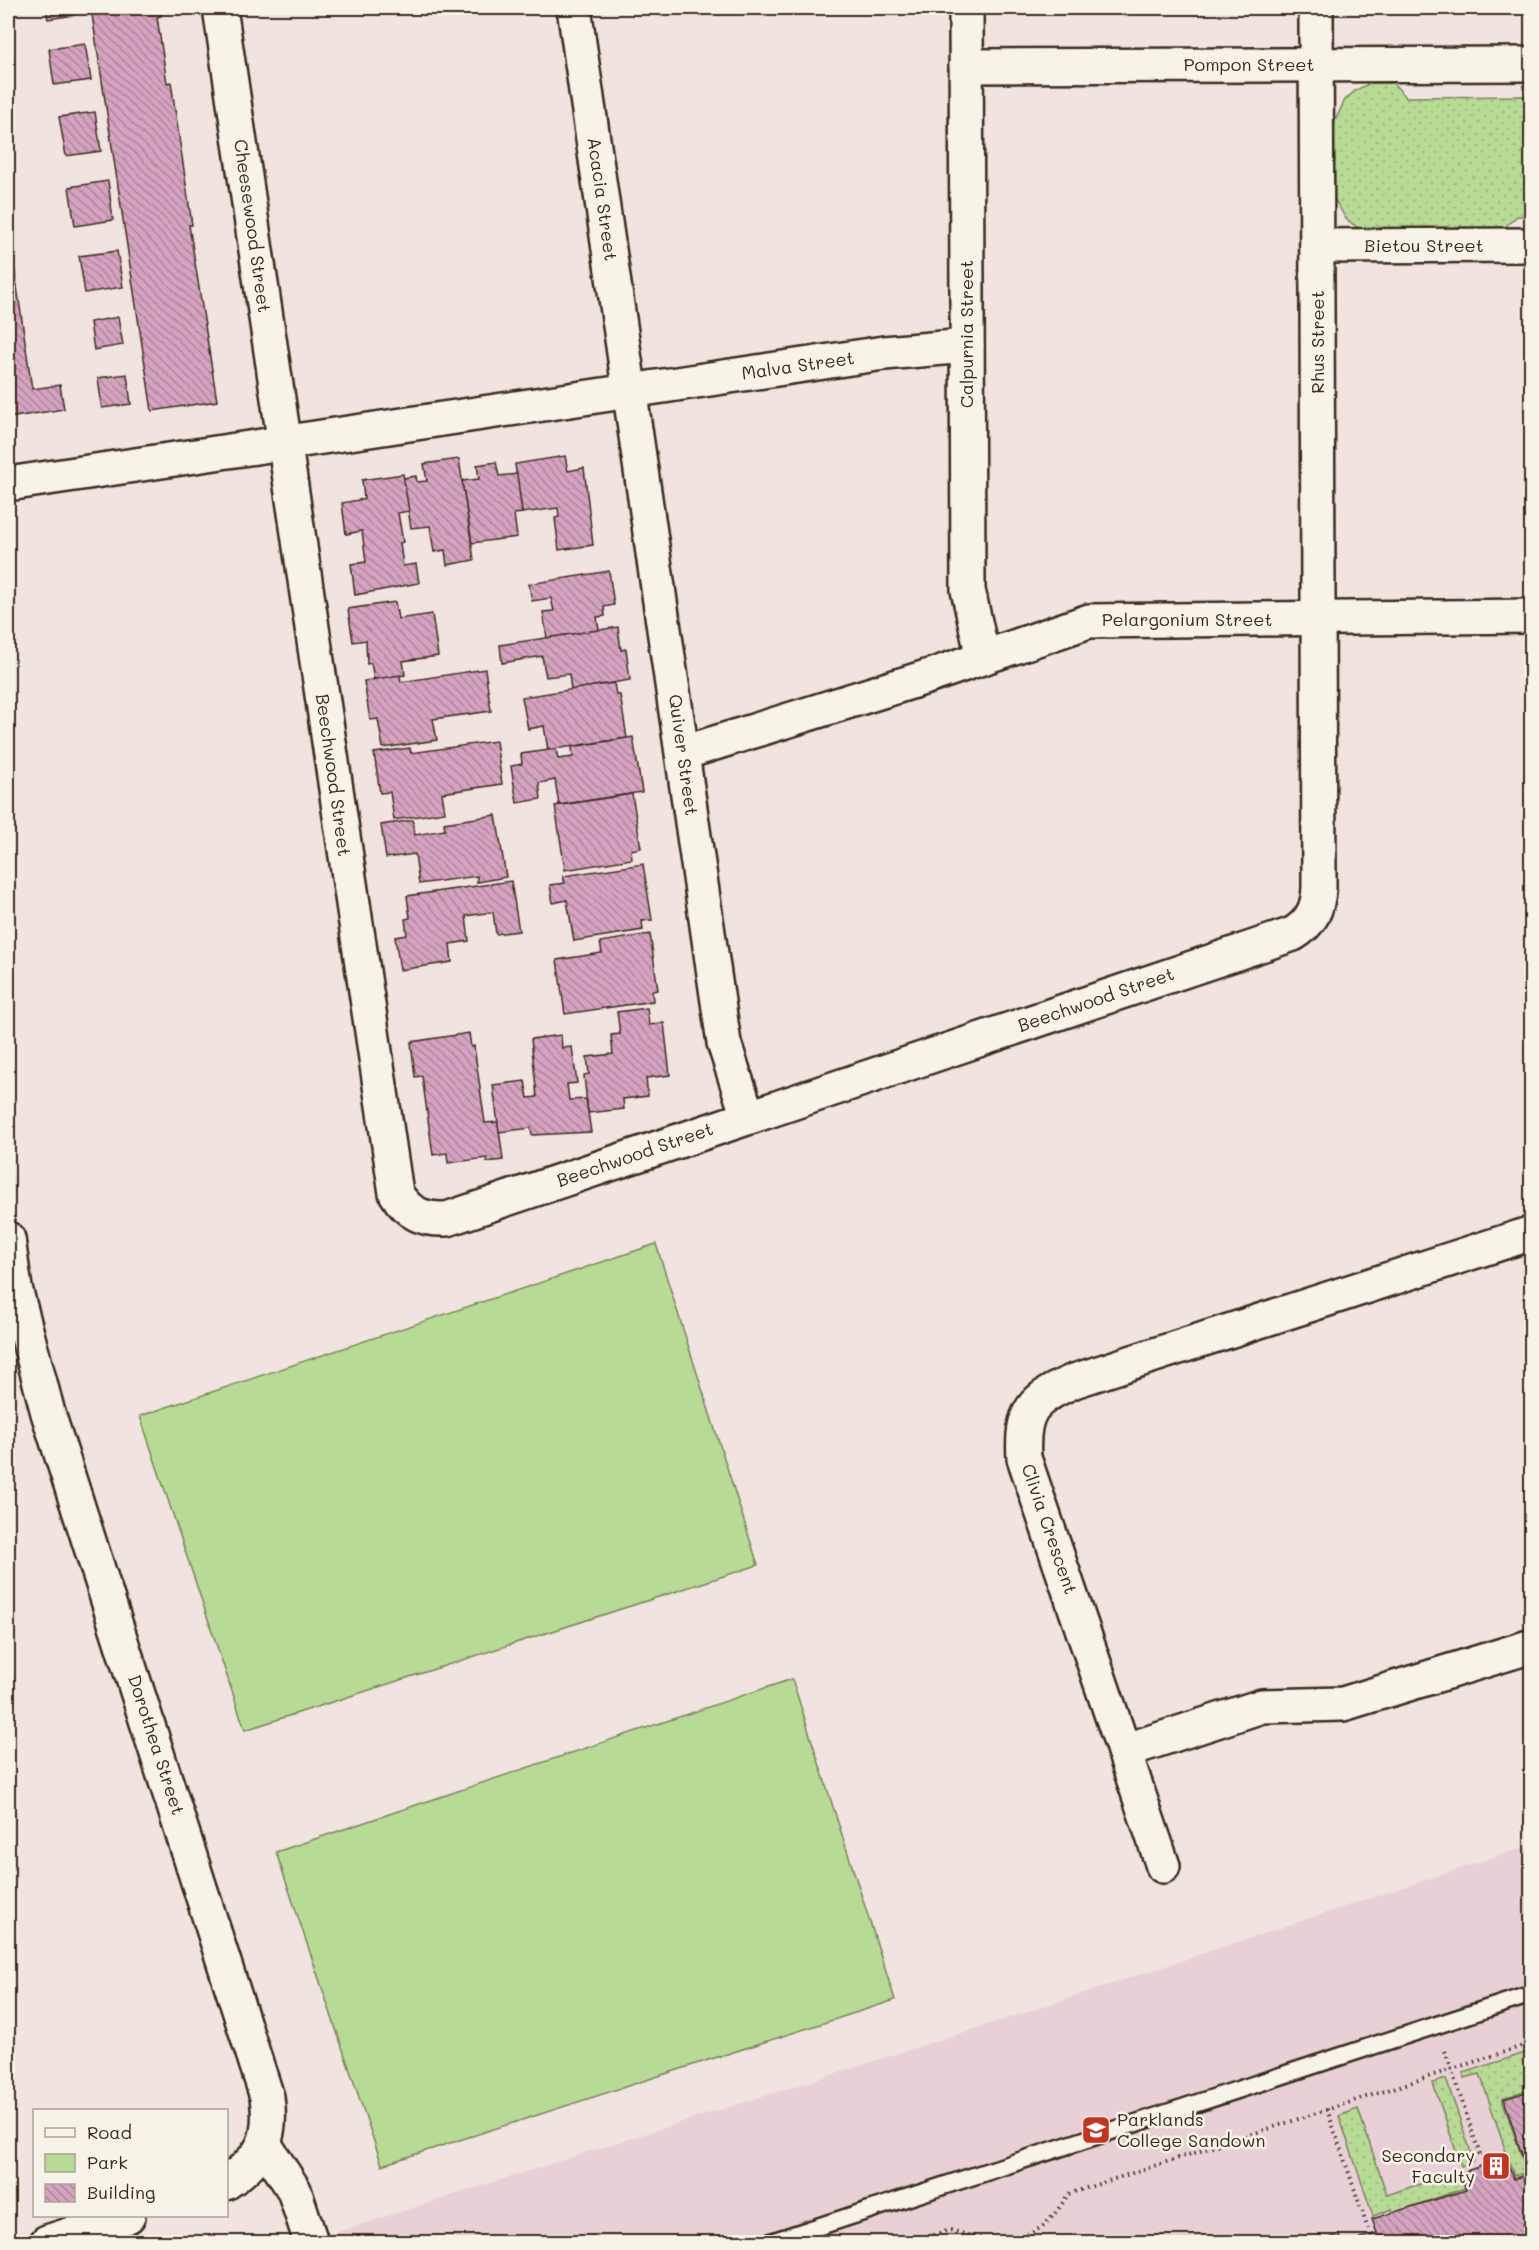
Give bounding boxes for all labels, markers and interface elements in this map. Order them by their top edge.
street label: Pompon Street [1184,52,1314,76]
street label: Acacia Street [582,135,624,262]
street label: Cheesewood Street [229,138,277,314]
street label: Bietou Street [1364,233,1484,257]
street label: Calpurnia Street [954,260,978,408]
street label: Rhus Street [1305,290,1329,394]
street label: Malva Street [740,345,856,385]
street label: Pelargonium Street [1102,607,1272,631]
street label: Beechwood Street [311,692,357,858]
street label: Quiver Street [664,693,704,817]
street label: Beechwood Street [1014,961,1177,1037]
street label: Beechwood Street [553,1116,716,1192]
street label: Clivia Crescent [1016,1460,1083,1597]
street label: Dorothea Street [123,1671,191,1818]
place label: Parklands College Sandown [1117,2107,1265,2152]
legend [33,2109,228,2217]
school or university icon: Parklands College Sandown [1080,2114,1112,2146]
text: Road [87,2120,132,2144]
place label: Secondary Faculty [1381,2143,1475,2188]
text: Park [87,2150,128,2174]
building icon: Secondary Faculty [1480,2150,1512,2182]
text: Building [87,2180,155,2204]

